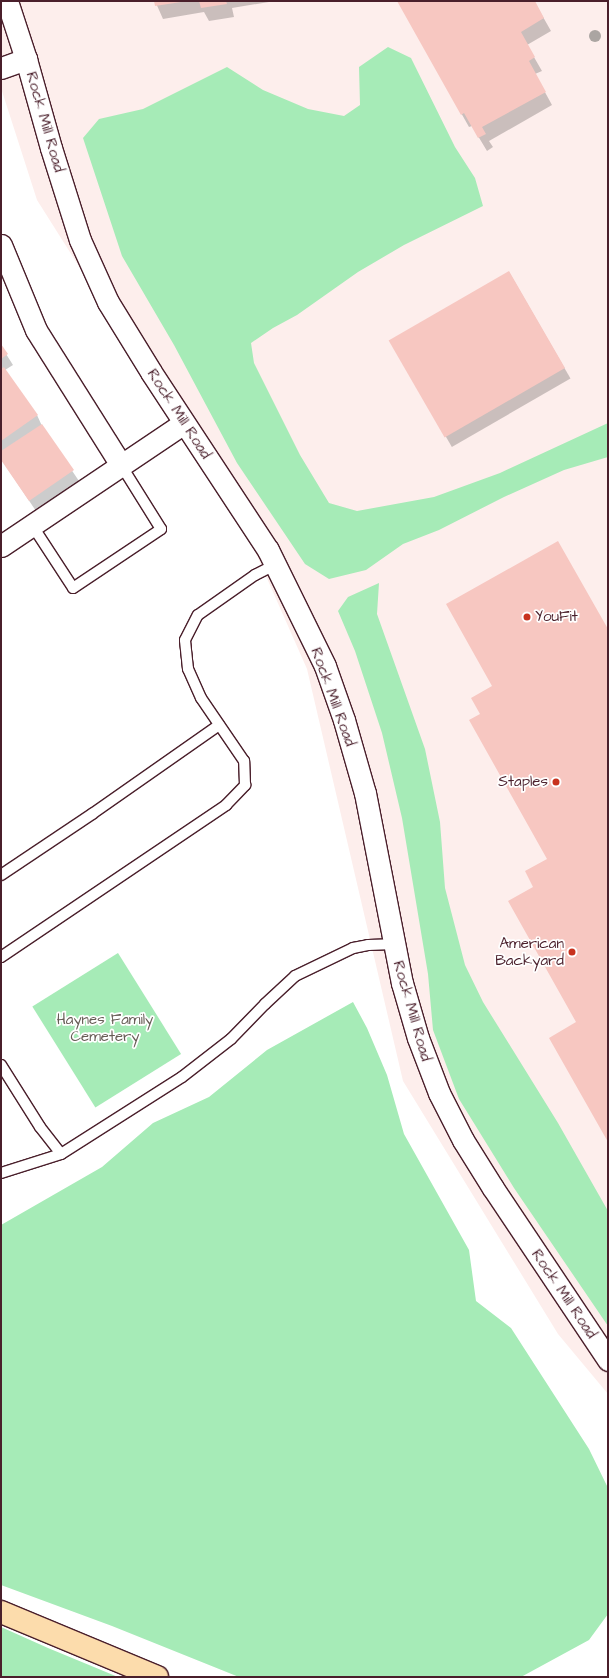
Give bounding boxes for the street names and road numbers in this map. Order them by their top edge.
street label: Rock Mill Road [22,70,68,174]
street label: Rock Mill Road [143,366,215,462]
street label: Rock Mill Road [307,645,359,749]
street label: Rock Mill Road [389,959,435,1063]
street label: Rock Mill Road [528,1246,600,1342]

